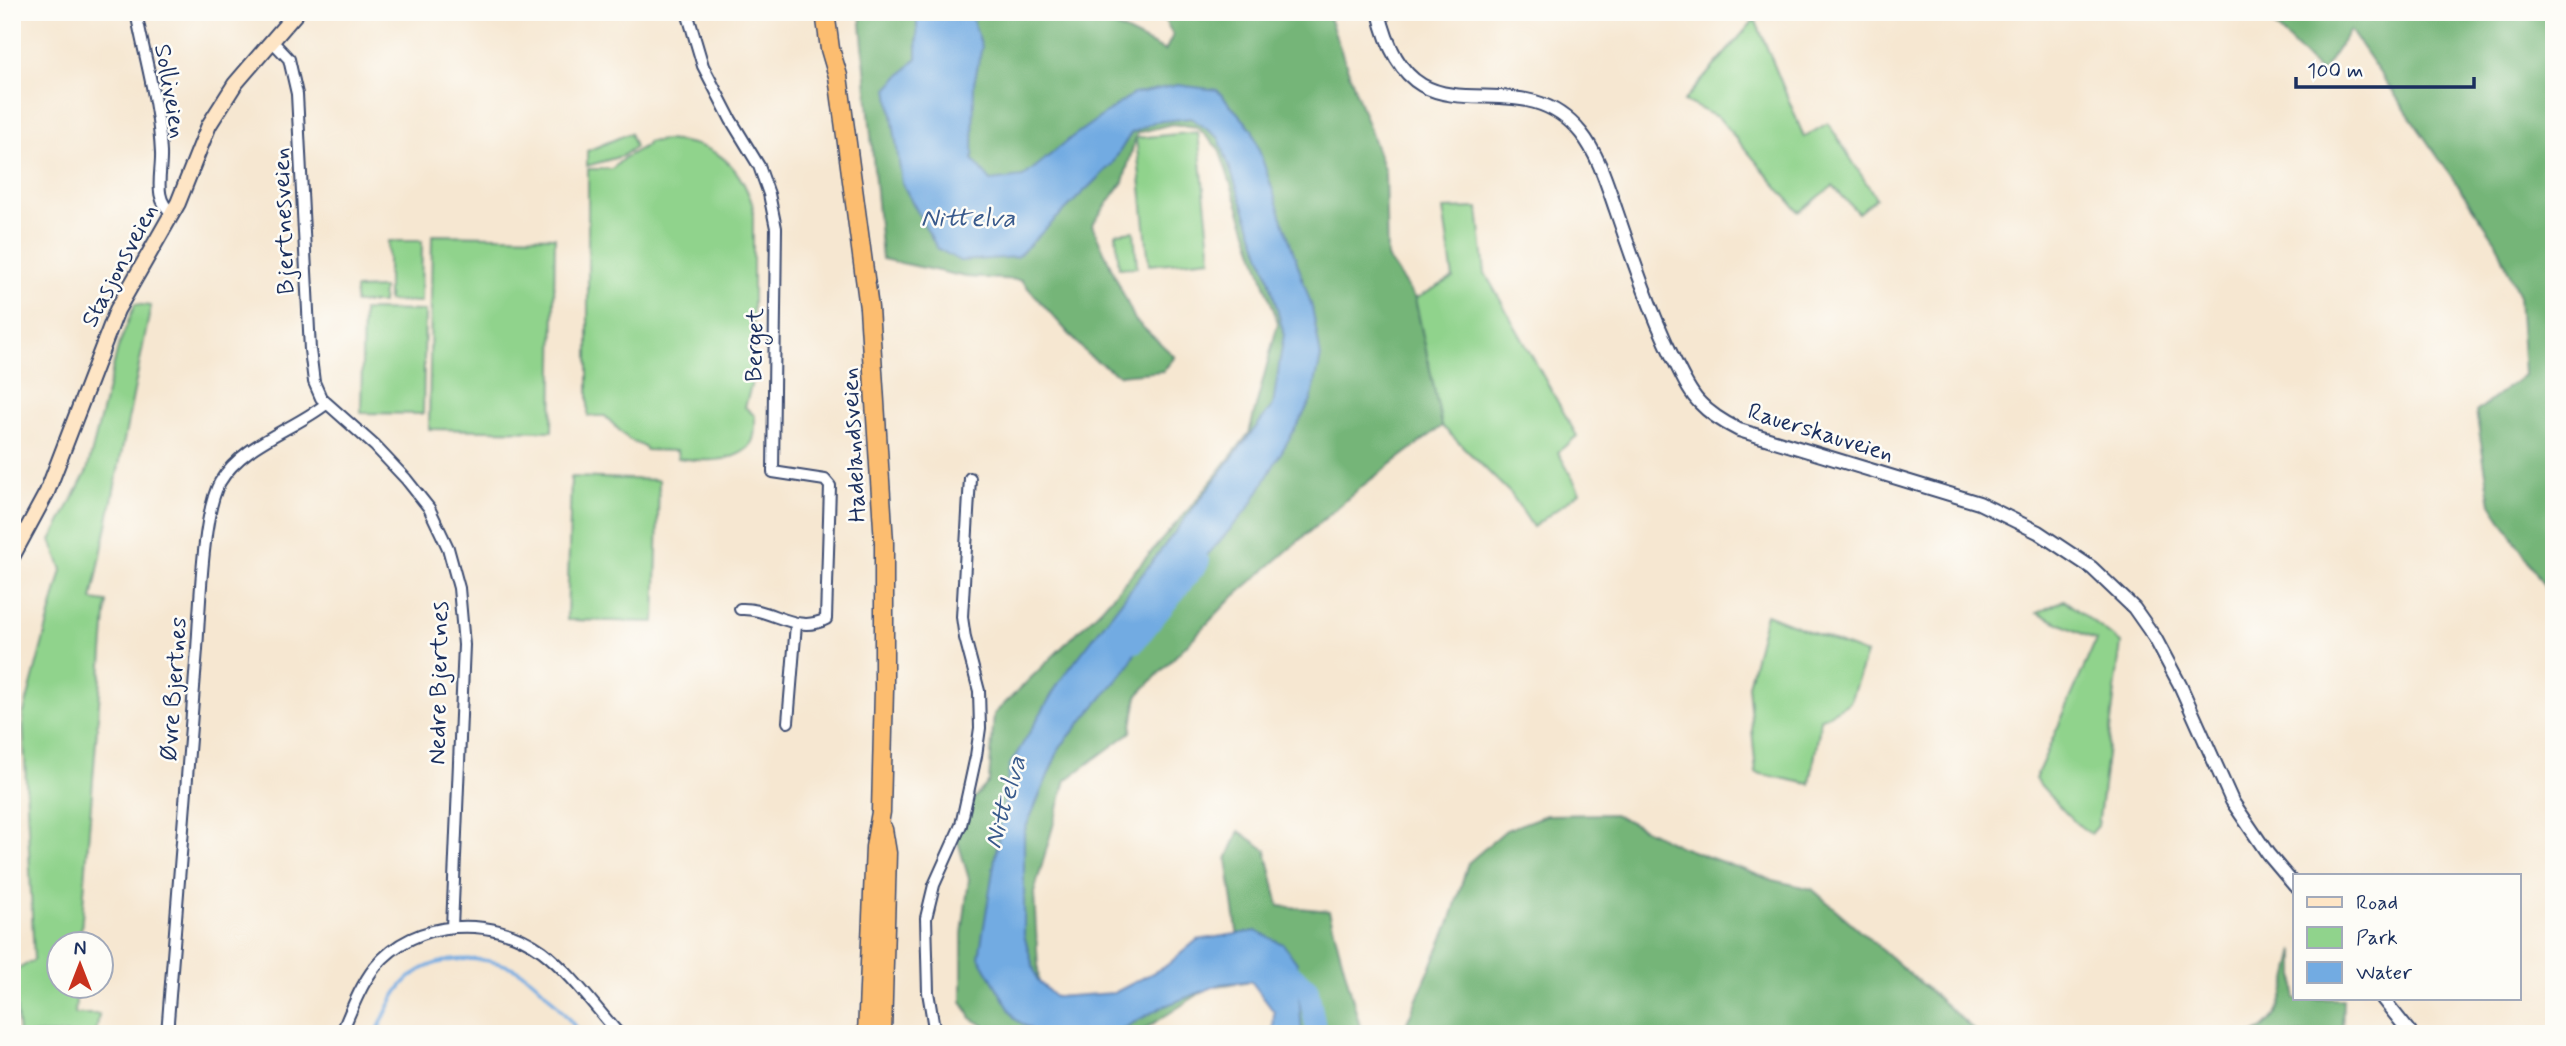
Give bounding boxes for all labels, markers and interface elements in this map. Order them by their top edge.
street label: Solliveien [146,42,193,141]
scale bar [2296,46,2475,90]
text: 100 m [2307,57,2363,85]
street label: Bjertnesveien [266,147,303,295]
street label: Stasjonsveien [75,198,166,333]
water label: Nittelva [921,202,1016,236]
street label: Berget [739,308,774,382]
street label: Hadelandsveien [835,367,874,523]
street label: Rauerskauveien [1744,397,1897,470]
street label: Nedre Bjertnes [423,601,456,765]
street label: Øvre Bjertnes [154,616,195,762]
water label: Nittelva [977,752,1035,853]
legend [2293,874,2520,1000]
text: Road [2356,889,2398,917]
text: Park [2356,924,2398,952]
north arrow [46,930,116,1000]
text: N [74,937,86,962]
text: Water [2356,959,2412,987]

